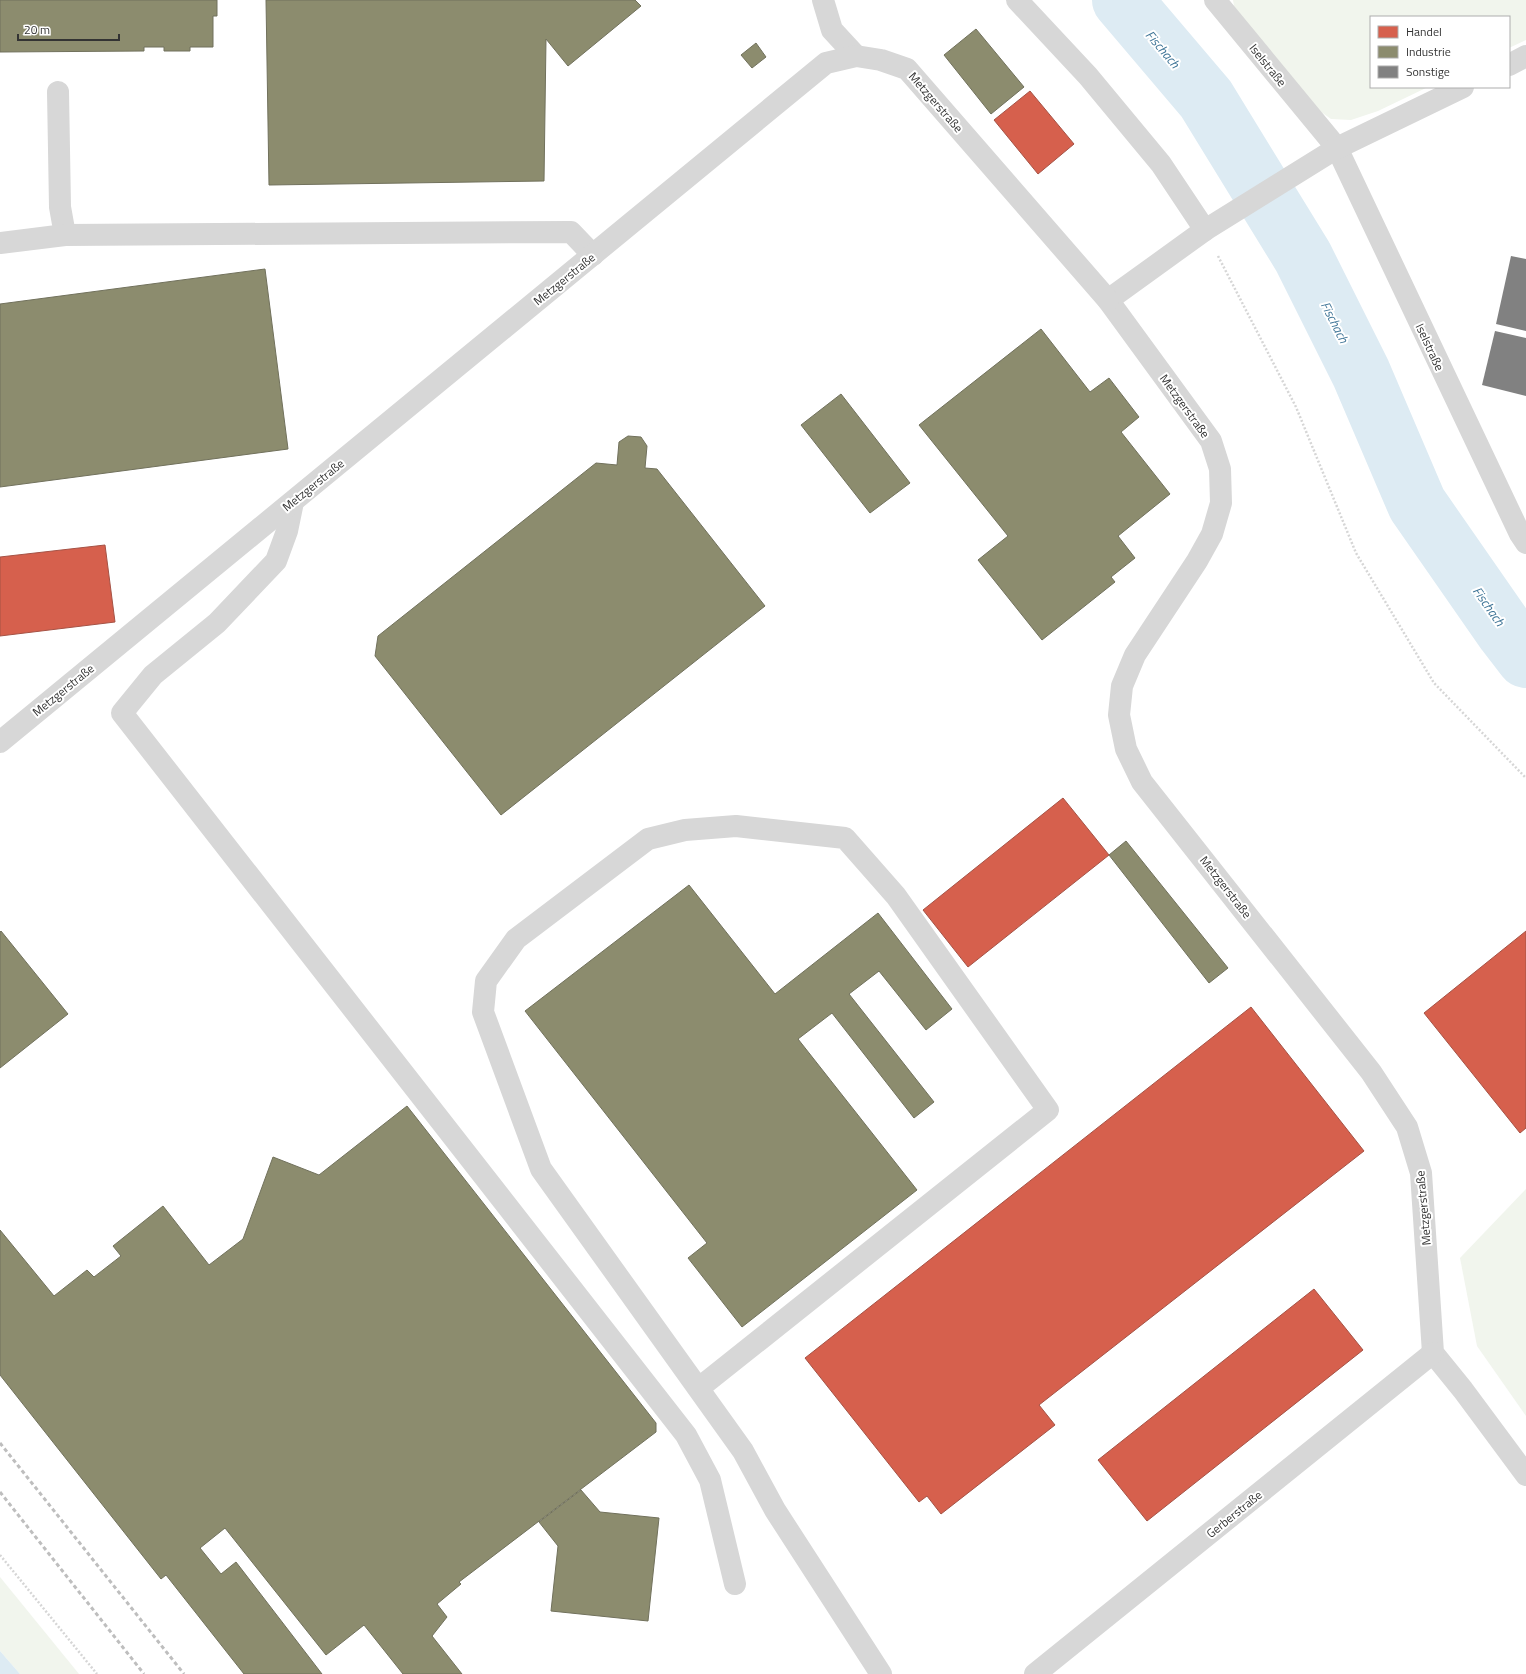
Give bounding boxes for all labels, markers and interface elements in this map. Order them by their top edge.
scale bar [18,16,119,42]
legend [1370,16,1510,88]
text: 20 m [24,20,50,39]
text: Handel [1406,22,1442,41]
water label: Fischach [1141,26,1185,73]
street label: Iselstraße [1245,39,1291,91]
text: Industrie [1406,42,1451,61]
text: Sonstige [1406,62,1450,81]
street label: Metzgerstraße [904,67,968,137]
street label: Metzgerstraße [529,248,599,310]
water label: Fischach [1316,298,1354,347]
street label: Iselstraße [1411,320,1449,374]
street label: Metzgerstraße [1155,370,1215,442]
street label: Metzgerstraße [278,454,348,516]
water label: Fischach [1468,582,1510,630]
street label: Metzgerstraße [28,659,98,721]
street label: Metzgerstraße [1195,852,1257,922]
street label: Metzgerstraße [1410,1170,1436,1246]
street label: Gerberstraße [1202,1486,1266,1542]

